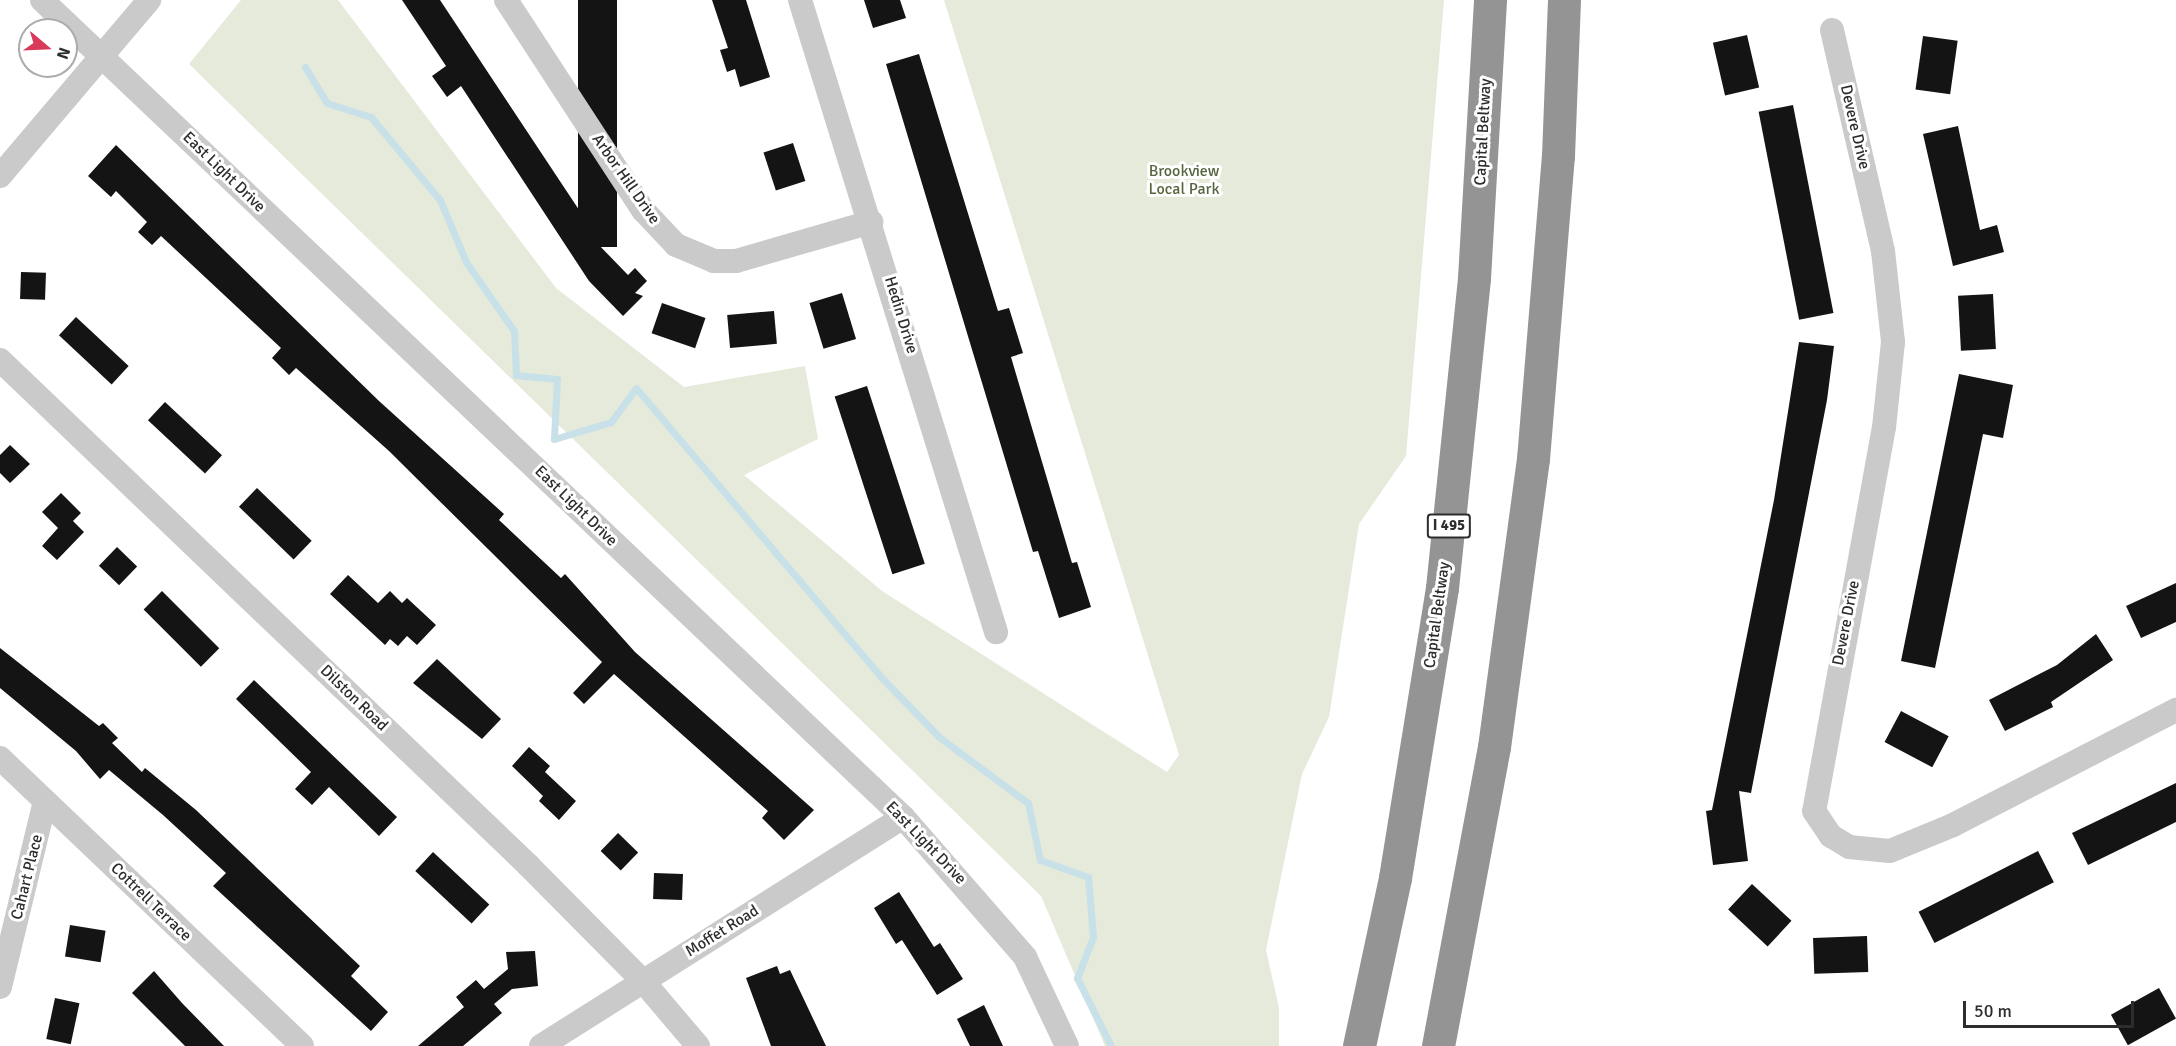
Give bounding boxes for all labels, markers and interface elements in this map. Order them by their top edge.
north arrow [18,18,78,78]
text: N [52,45,74,62]
street label: Capital Beltway [1471,78,1495,186]
street label: Devere Drive [1836,83,1874,171]
street label: East Light Drive [179,128,269,216]
street label: Arbor Hill Drive [588,130,664,228]
park label: Brookview Local Park [1149,161,1219,199]
street label: Hedin Drive [880,274,922,356]
street label: East Light Drive [531,462,621,550]
road number: I 495 [1426,514,1472,538]
street label: Capital Beltway [1420,561,1454,669]
street label: Devere Drive [1828,579,1864,667]
street label: Dilston Road [316,661,392,735]
street label: East Light Drive [882,798,970,888]
street label: Cahart Place [7,832,47,922]
street label: Cottrell Terrace [107,859,195,945]
street label: Moffet Road [682,901,762,961]
scale bar [1966,989,2137,1027]
text: 50 m [1974,1000,2012,1022]

